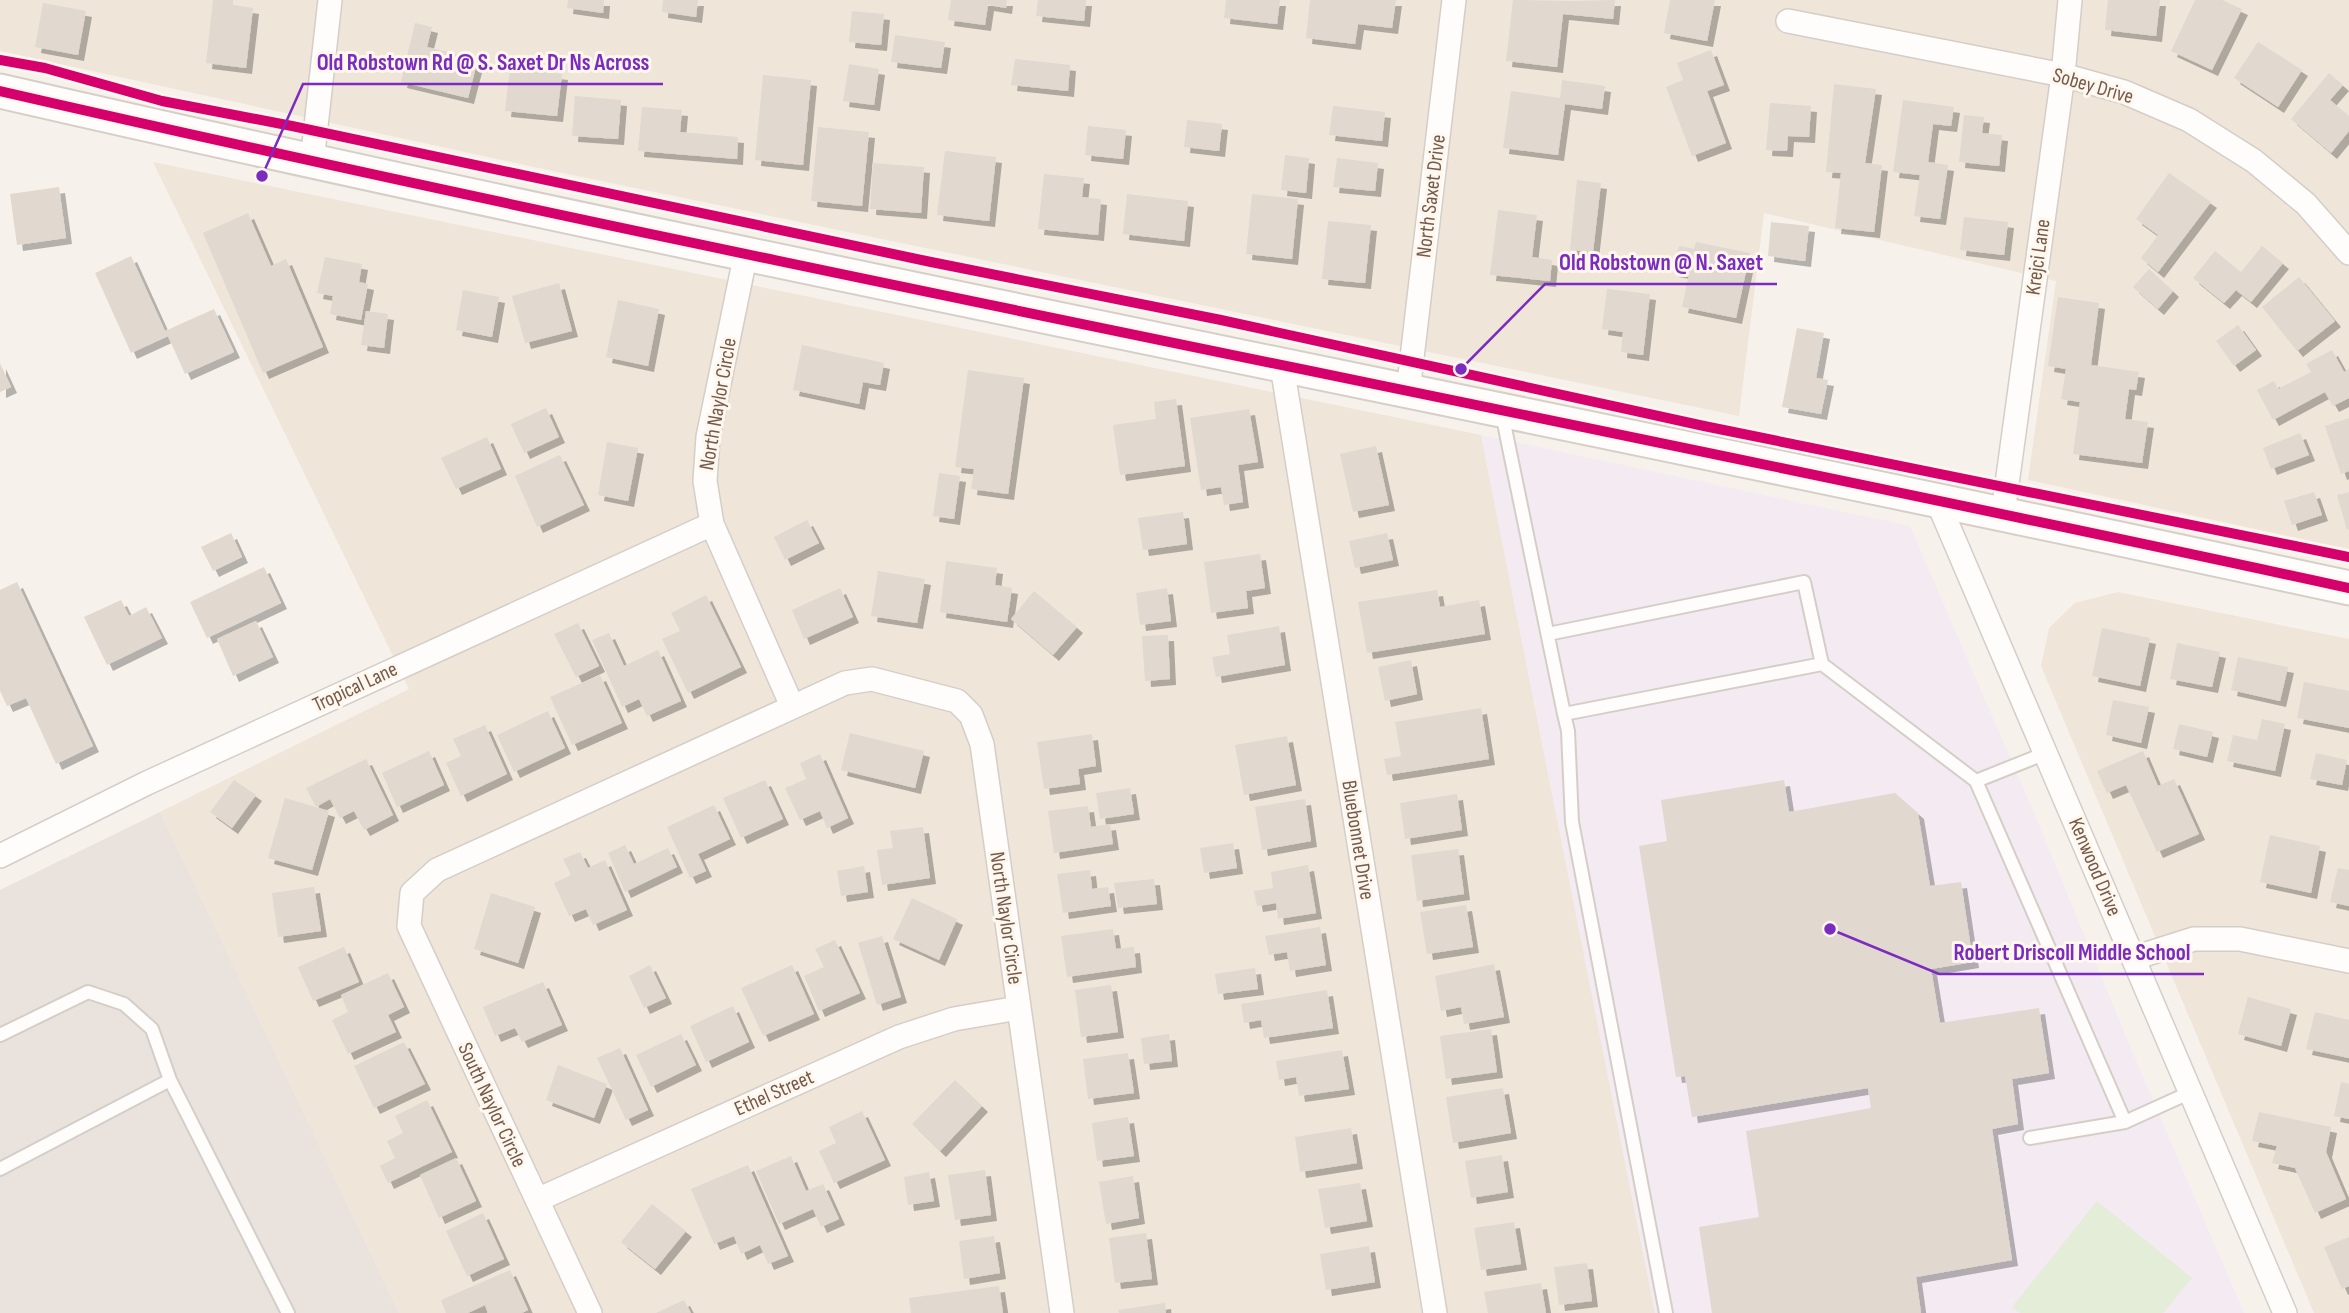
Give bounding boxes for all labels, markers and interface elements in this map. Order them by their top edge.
callout: Old Robstown Rd @ S. Saxet Dr Ns Across [303,40,663,84]
text: Old Robstown Rd @ S. Saxet Dr Ns Across [317,49,650,77]
street label: Sobey Drive [2050,63,2136,109]
street label: North Saxet Drive [1411,133,1451,259]
street label: Krejci Lane [2020,218,2056,296]
callout: Old Robstown @ N. Saxet [1545,240,1777,284]
text: Old Robstown @ N. Saxet [1559,249,1763,277]
street label: North Naylor Circle [694,336,742,472]
street label: Tropical Lane [309,656,401,718]
street label: Bluebonnet Drive [1336,778,1380,902]
street label: Kenwood Drive [2063,814,2127,920]
street label: North Naylor Circle [984,850,1028,986]
callout: Robert Driscoll Middle School [1939,930,2204,974]
text: Robert Driscoll Middle School [1953,939,2191,967]
street label: South Naylor Circle [452,1039,532,1171]
street label: Ethel Street [730,1064,818,1122]

